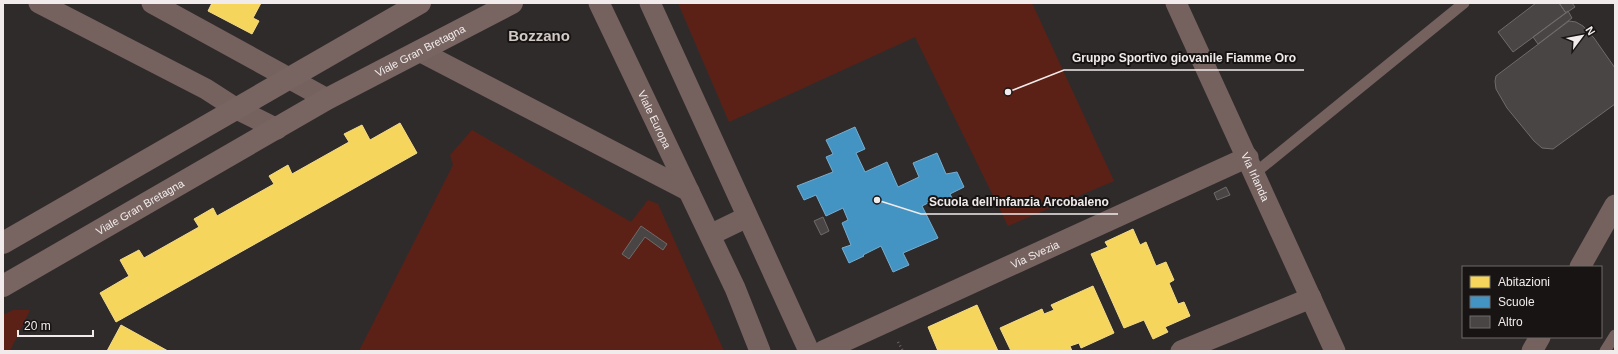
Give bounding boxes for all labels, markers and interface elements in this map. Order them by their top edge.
north arrow [1562,16,1602,56]
street label: Viale Gran Bretagna [373,22,468,79]
text: N [1583,24,1598,37]
district label: Bozzano [508,27,570,44]
callout: Gruppo Sportivo giovanile Fiamme Oro [1064,46,1304,70]
text: Gruppo Sportivo giovanile Fiamme Oro [1072,51,1296,65]
street label: Viale Europa [636,88,674,151]
street label: Via Irlanda [1239,150,1272,204]
street label: Viale Gran Bretagna [94,176,187,237]
callout: Scuola dell'infanzia Arcobaleno [921,190,1118,214]
text: Scuola dell'infanzia Arcobaleno [929,195,1109,209]
street label: Via Svezia [1009,238,1062,270]
legend [1462,266,1602,338]
text: Abitazioni [1498,275,1550,289]
text: Scuole [1498,295,1535,309]
scale bar [18,312,93,338]
text: Altro [1498,315,1523,329]
text: 20 m [24,319,51,333]

